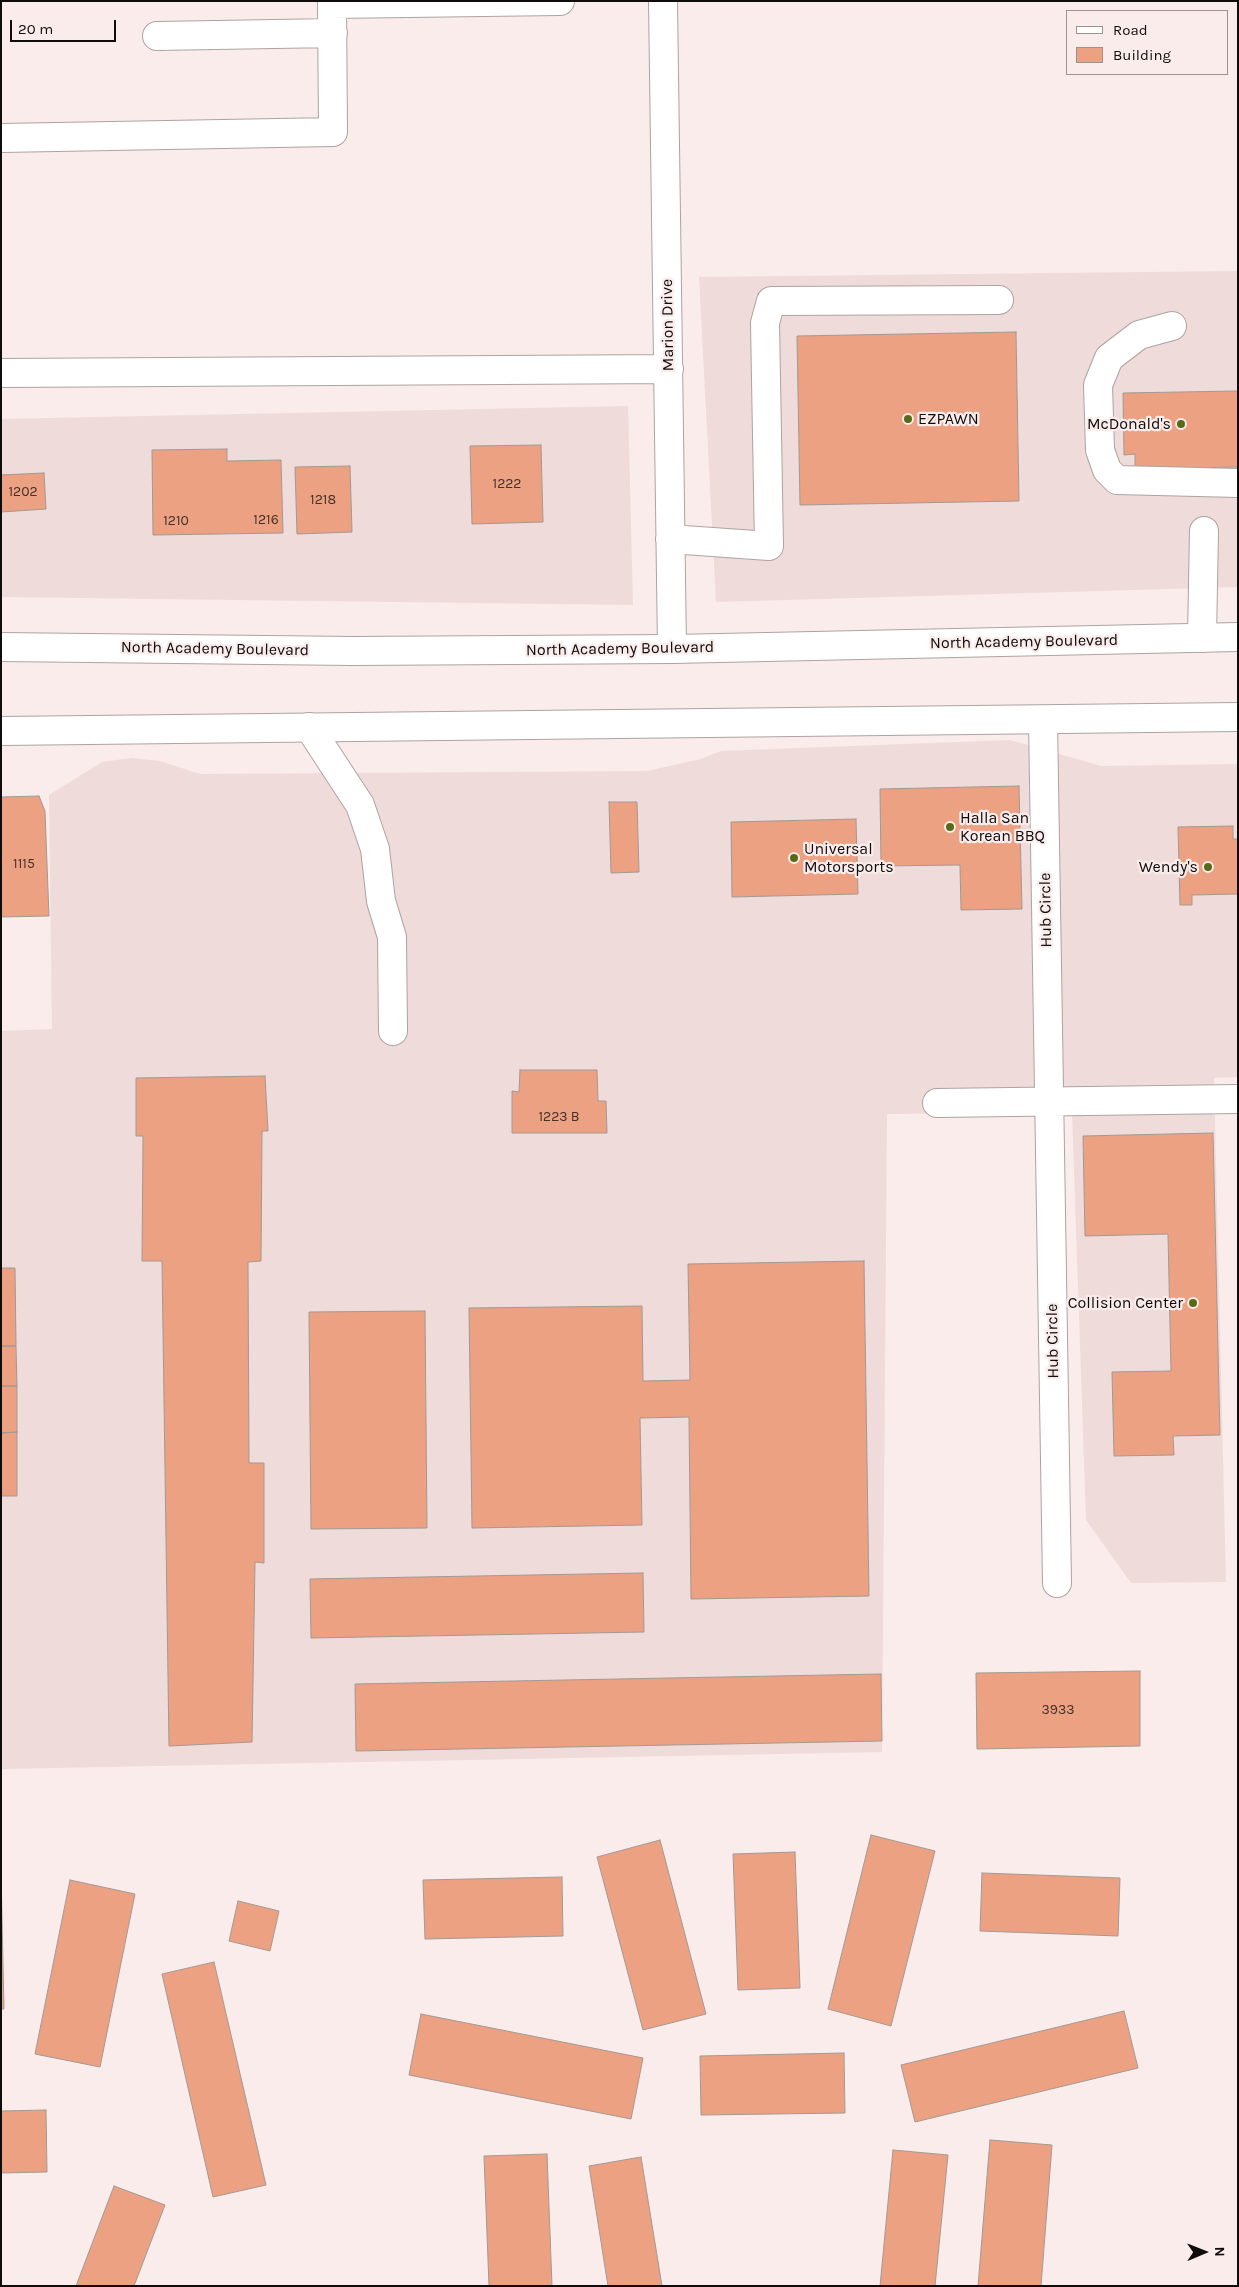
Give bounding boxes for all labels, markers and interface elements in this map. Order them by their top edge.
scale bar [12,10,119,42]
legend [1066,10,1229,75]
text: 20 m [18,20,53,38]
text: Road [1113,21,1148,39]
text: Building [1113,46,1171,64]
street label: Marion Drive [658,279,678,371]
place label: EZPAWN [918,409,979,429]
marker: EZPAWN [902,413,914,425]
place label: McDonald's [1087,414,1171,434]
marker: McDonald's [1175,418,1187,430]
house number: 1222 [493,476,521,492]
house number: 1202 [8,484,38,500]
house number: 1218 [310,492,336,508]
house number: 1216 [253,512,279,528]
house number: 1210 [163,513,189,529]
street label: North Academy Boulevard [930,631,1118,653]
street label: North Academy Boulevard [121,638,309,660]
street label: North Academy Boulevard [526,638,714,660]
place label: Halla San Korean BBQ [960,808,1045,846]
marker: Halla San Korean BBQ [944,821,956,833]
place label: Universal Motorsports [804,839,894,877]
marker: Universal Motorsports [788,852,800,864]
house number: 1115 [13,856,35,872]
place label: Wendy's [1139,857,1198,877]
marker: Wendy's [1202,861,1214,873]
street label: Hub Circle [1036,872,1056,948]
house number: 1223 B [538,1109,580,1125]
place label: Collision Center [1068,1293,1183,1313]
marker: Collision Center [1187,1297,1199,1309]
street label: Hub Circle [1043,1303,1063,1379]
house number: 3933 [1042,1702,1074,1718]
north arrow [1179,2227,1229,2277]
text: N [1211,2247,1228,2257]

